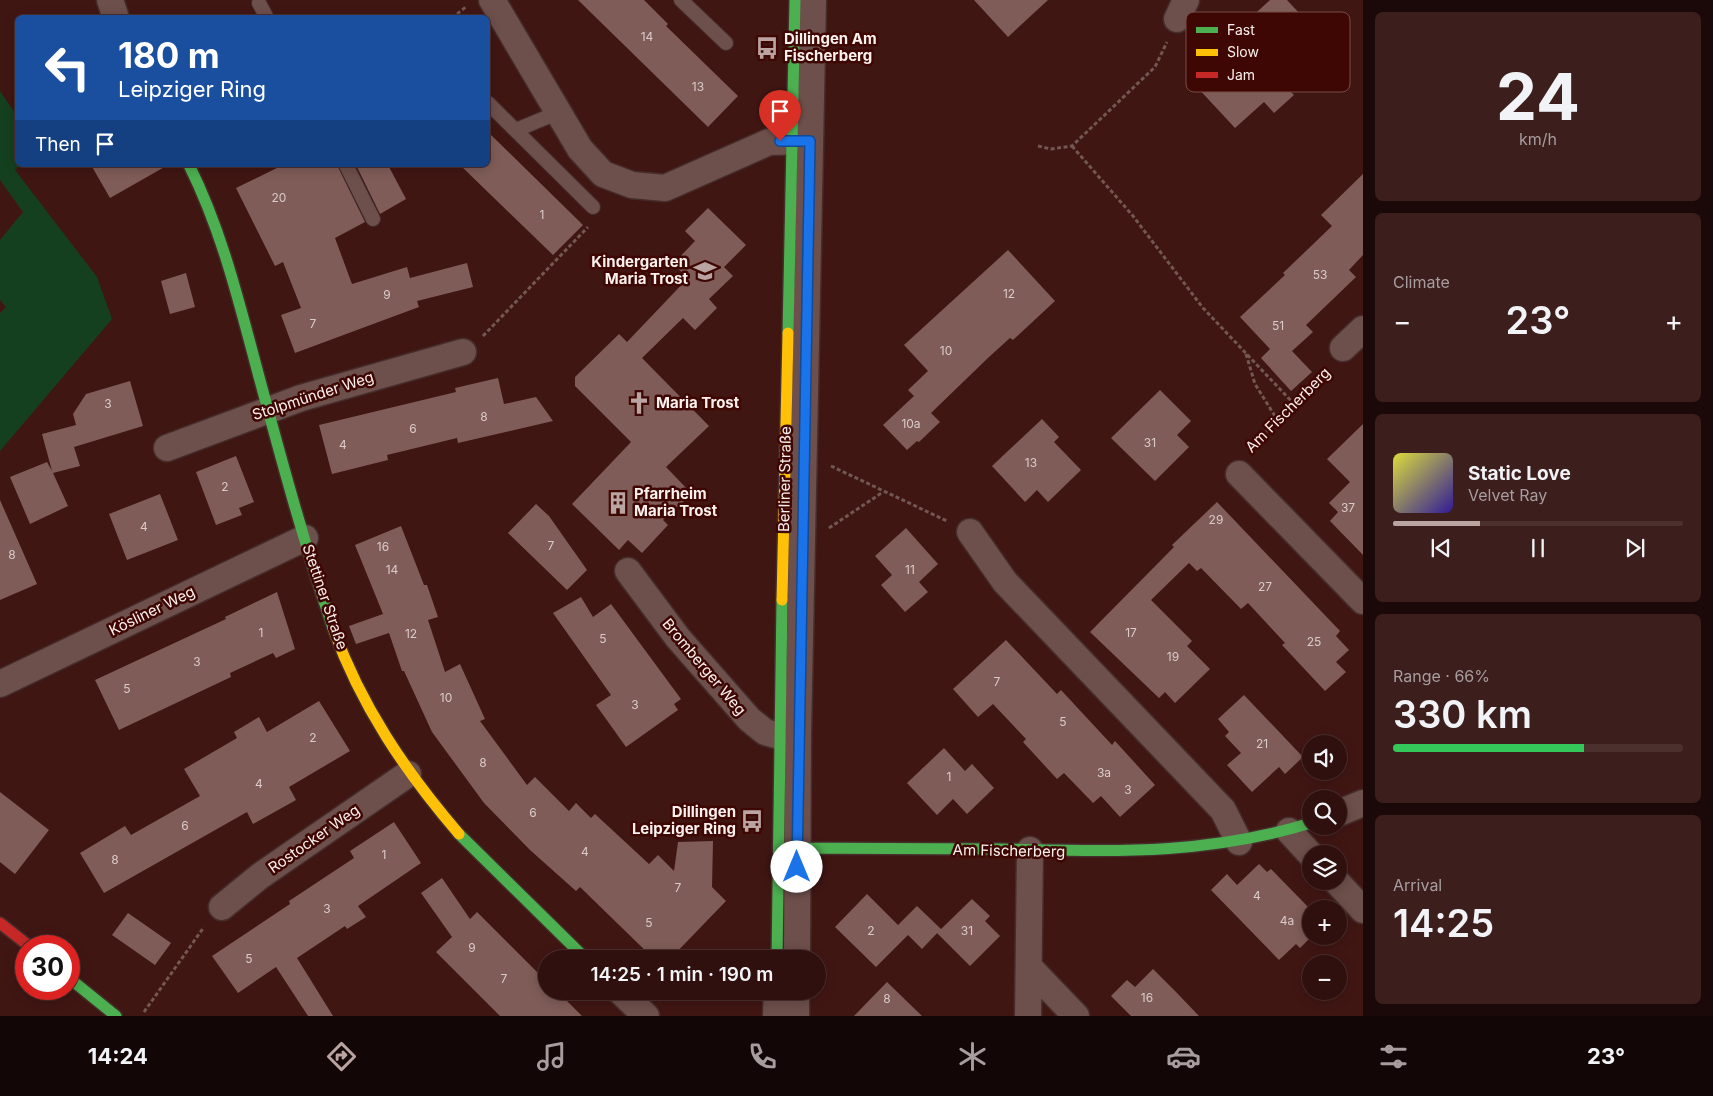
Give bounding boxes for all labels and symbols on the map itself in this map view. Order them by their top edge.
legend [1186,12,1350,92]
text: Fast [1227,21,1255,38]
house number: 14 [641,29,654,44]
place label: Dillingen Am Fischerberg [784,29,877,65]
bus stop icon: Dillingen Am Fischerberg [754,35,780,61]
text: Slow [1227,43,1259,60]
text: Jam [1227,66,1255,83]
house number: 13 [692,79,704,94]
pin [759,90,801,141]
house number: 20 [272,190,286,205]
house number: 1 [540,207,544,222]
place label: Kindergarten Maria Trost [591,252,688,288]
school or university icon: Kindergarten Maria Trost [692,258,718,284]
house number: 53 [1313,267,1327,282]
house number: 12 [1003,286,1015,301]
house number: 9 [383,287,391,302]
house number: 7 [310,316,317,331]
house number: 51 [1272,318,1284,333]
house number: 10 [940,343,952,358]
street label: Am Fischerberg [1241,363,1334,456]
street label: Stolpmünder Weg [250,367,376,424]
church icon: Maria Trost [626,390,652,416]
place label: Maria Trost [656,393,740,412]
house number: 3 [104,396,112,411]
house number: 8 [480,409,488,424]
house number: 10a [901,416,921,431]
house number: 6 [409,421,417,436]
street label: Berliner Straße [774,426,795,532]
house number: 31 [1144,435,1156,450]
house number: 4 [339,437,347,452]
house number: 13 [1025,455,1037,470]
house number: 2 [221,479,229,494]
place label: Pfarrheim Maria Trost [634,484,718,520]
building icon: Pfarrheim Maria Trost [605,490,631,516]
house number: 37 [1341,500,1355,515]
house number: 29 [1209,512,1223,527]
house number: 4 [140,519,148,534]
house number: 7 [548,538,555,553]
house number: 16 [377,539,389,554]
street label: Stettiner Straße [299,542,352,652]
house number: 8 [8,547,16,562]
house number: 14 [386,562,399,577]
house number: 11 [905,562,915,577]
house number: 27 [1258,579,1272,594]
street label: Kösliner Weg [106,582,198,639]
street label: Bromberger Weg [658,614,750,719]
house number: 1 [259,625,263,640]
house number: 17 [1125,625,1137,640]
house number: 12 [405,626,417,641]
house number: 5 [599,631,607,646]
house number: 25 [1307,634,1321,649]
house number: 19 [1167,649,1179,664]
house number: 3 [193,654,201,669]
house number: 7 [994,674,1001,689]
house number: 5 [123,681,131,696]
house number: 10 [440,690,452,705]
house number: 3 [631,697,639,712]
house number: 5 [1059,714,1067,729]
house number: 2 [309,730,317,745]
house number: 21 [1256,736,1268,751]
house number: 8 [479,755,487,770]
house number: 3a [1097,765,1111,780]
house number: 1 [947,769,951,784]
house number: 4 [255,776,263,791]
house number: 3 [1124,782,1132,797]
street label: Rostocker Weg [264,800,363,877]
place label: Dillingen Leipziger Ring [632,802,736,838]
house number: 6 [529,805,537,820]
bus stop icon: Dillingen Leipziger Ring [739,808,765,834]
house number: 6 [181,818,189,833]
position arrow [770,840,822,892]
street label: Am Fischerberg [952,840,1066,861]
house number: 4 [581,844,589,859]
house number: 1 [382,847,386,862]
house number: 8 [111,852,119,867]
house number: 7 [675,880,682,895]
house number: 4 [1253,888,1261,903]
house number: 3 [323,901,331,916]
house number: 4a [1280,913,1294,928]
house number: 5 [645,915,653,930]
house number: 2 [867,923,875,938]
house number: 31 [961,923,973,938]
speed limit sign: 30 [15,935,80,1000]
house number: 9 [468,940,476,955]
house number: 5 [245,951,253,966]
house number: 7 [501,971,508,986]
house number: 16 [1141,990,1153,1005]
house number: 8 [883,991,891,1006]

